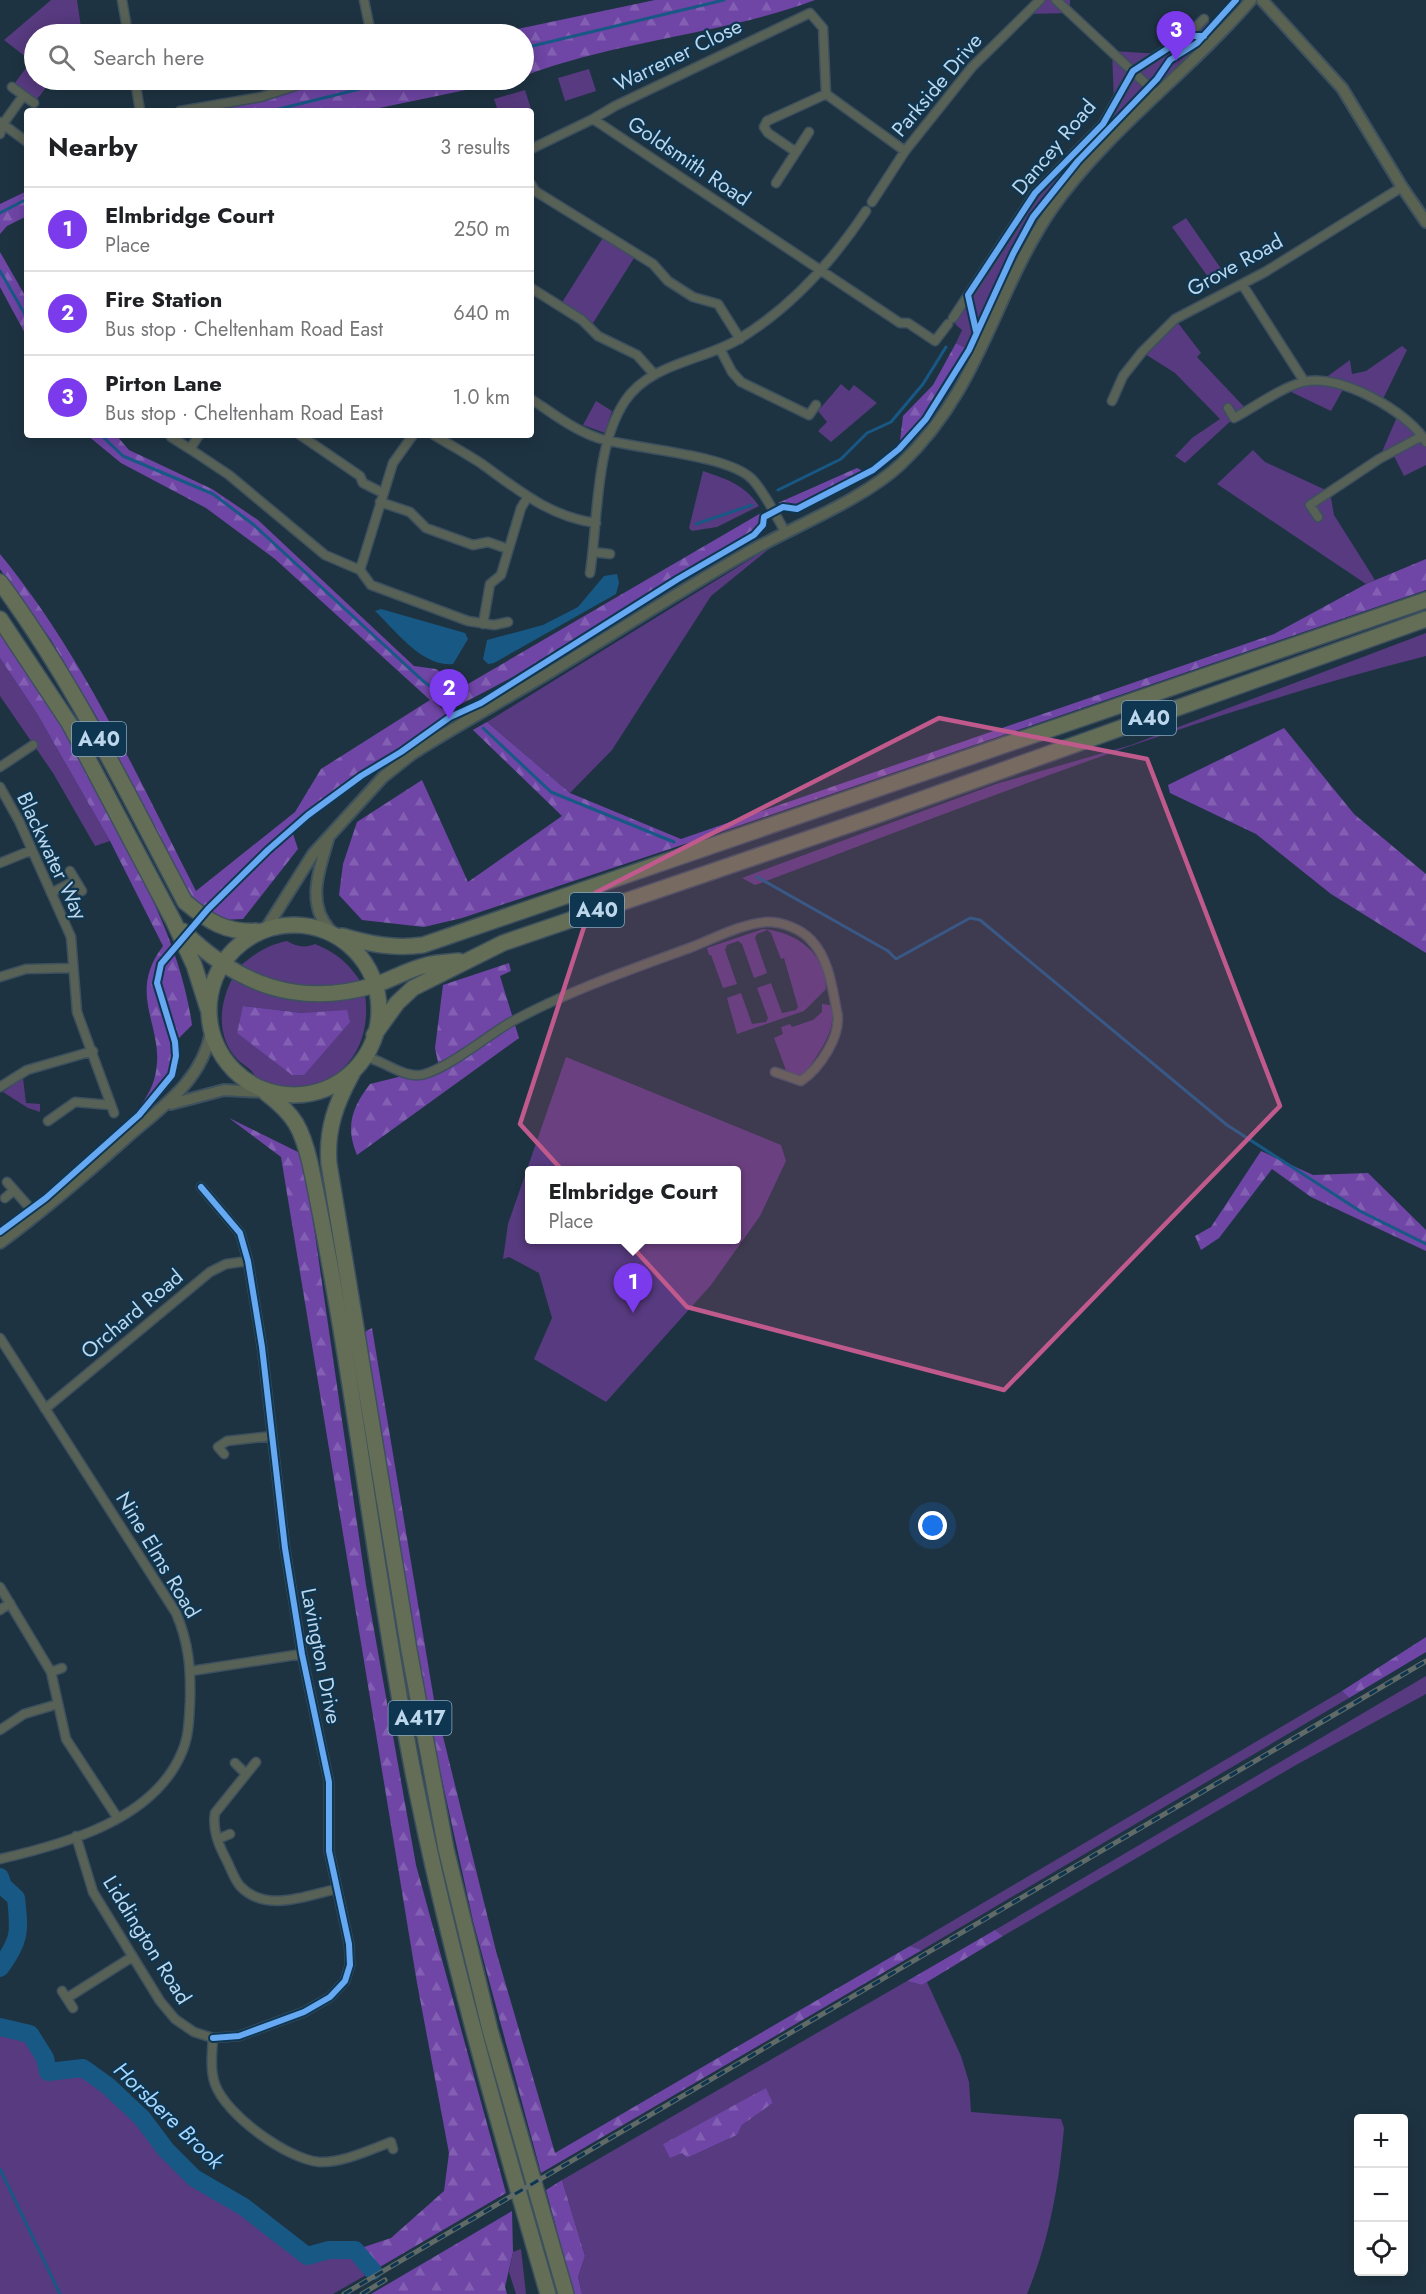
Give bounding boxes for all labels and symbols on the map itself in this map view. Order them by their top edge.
street label: Warrener Close [609,11,747,99]
pin: 3 [1156,11,1196,61]
street label: Parkside Drive [885,27,989,143]
street label: Dancey Road [1005,93,1103,201]
street label: Goldsmith Road [622,109,756,213]
street label: Grove Road [1182,226,1288,304]
pin: 2 [430,670,468,719]
road number: A40 [1122,701,1176,735]
road number: A40 [72,722,126,756]
street label: Blackwater Way [9,787,95,926]
road number: A40 [570,893,624,927]
street label: Orchard Road [74,1262,190,1366]
pin: 1 [614,1264,652,1313]
street label: Nine Elms Road [108,1486,208,1624]
your location [918,1511,947,1540]
street label: Lavington Drive [293,1586,349,1727]
road number: A417 [388,1701,452,1735]
street label: Liddington Road [95,1870,199,2010]
water label: Horsbere Brook [107,2054,232,2177]

